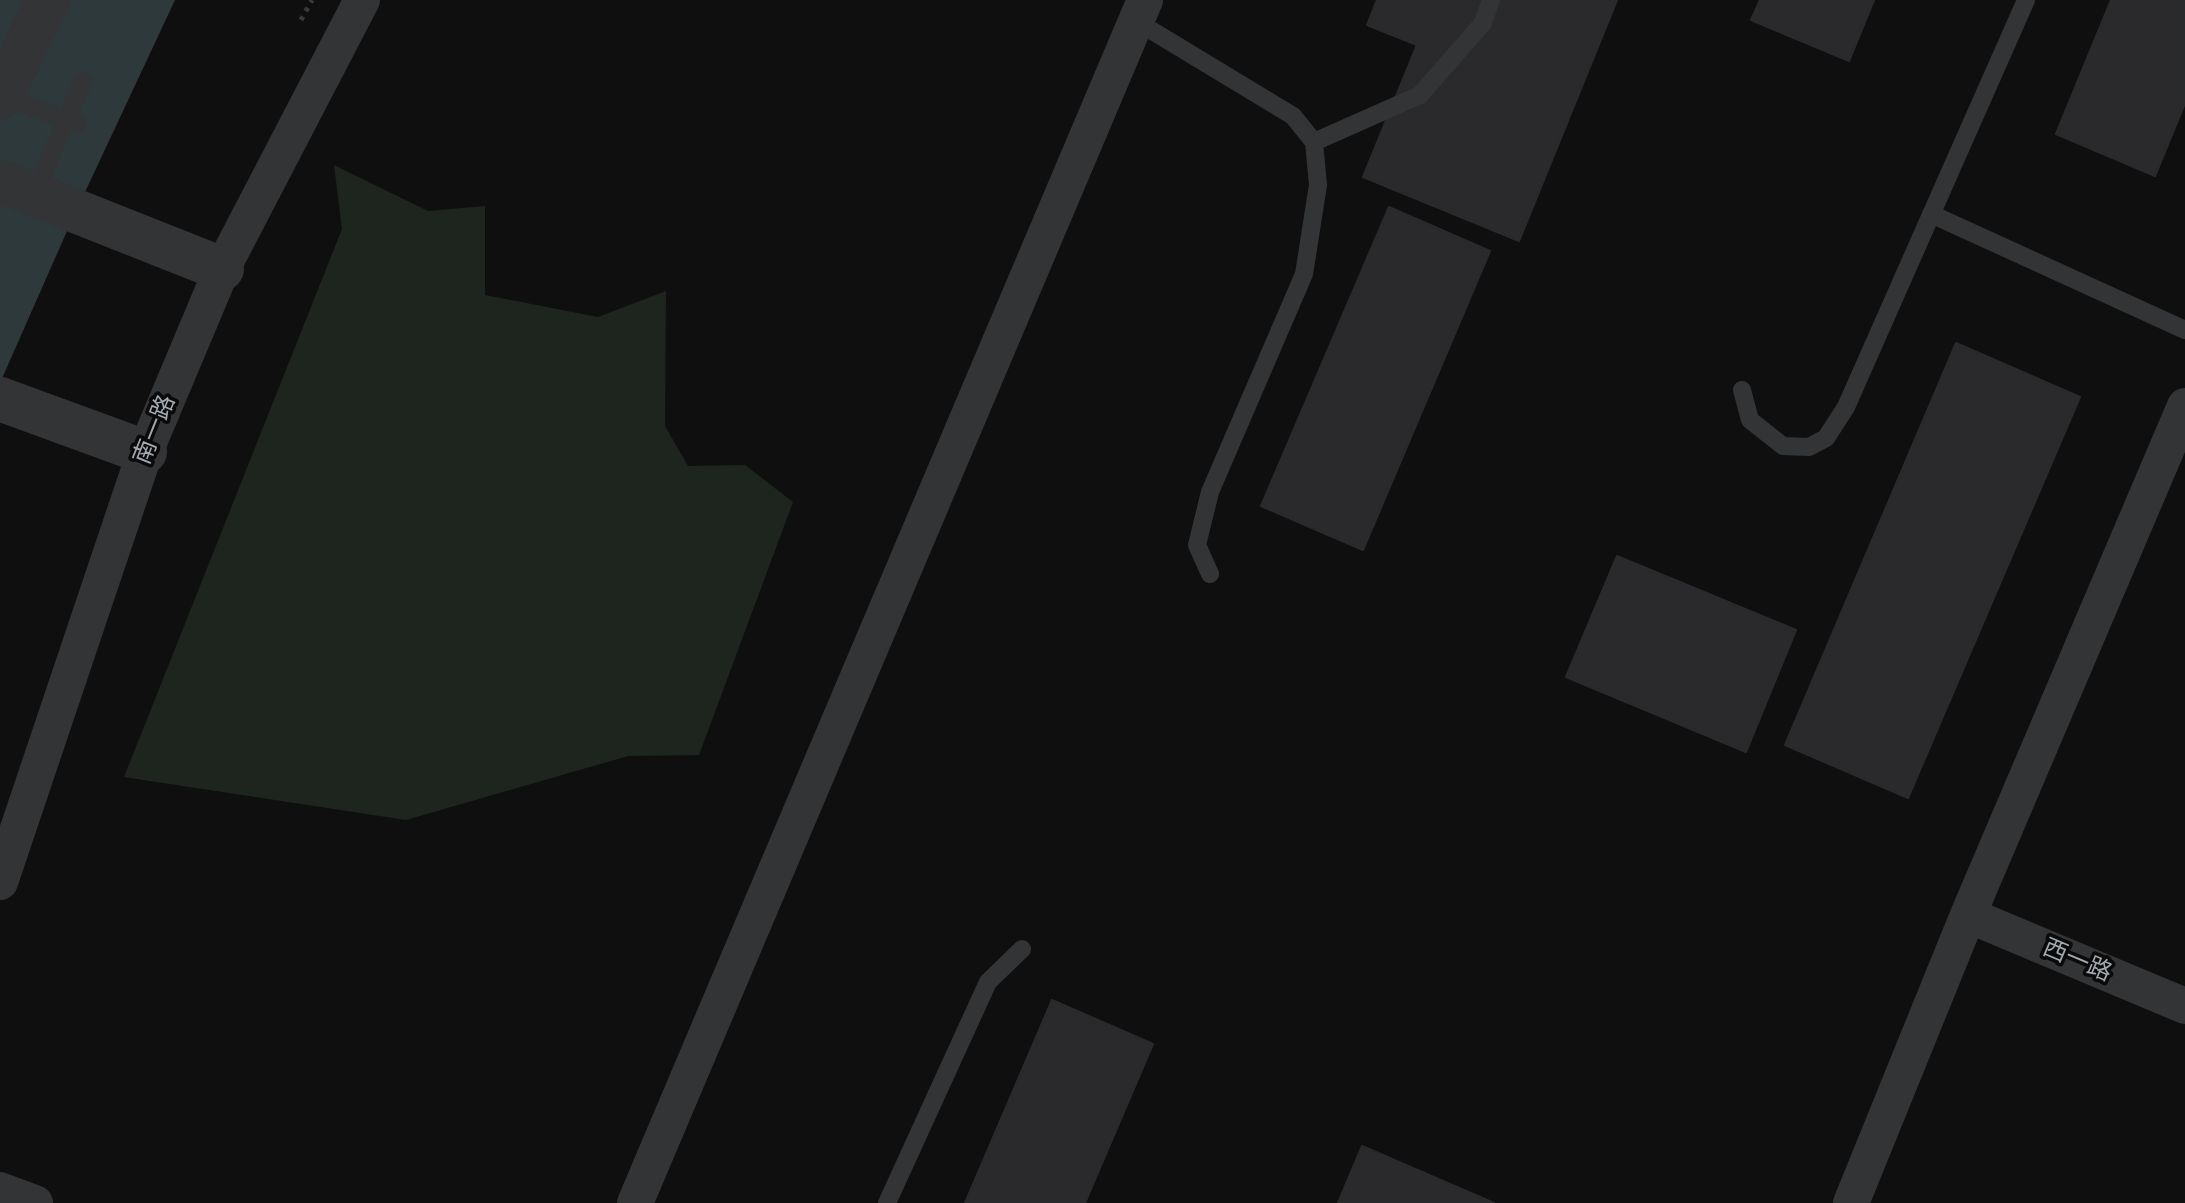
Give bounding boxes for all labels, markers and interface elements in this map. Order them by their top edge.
street label: 南一路 [128,391,182,469]
street label: 西一路 [2038,934,2116,988]

